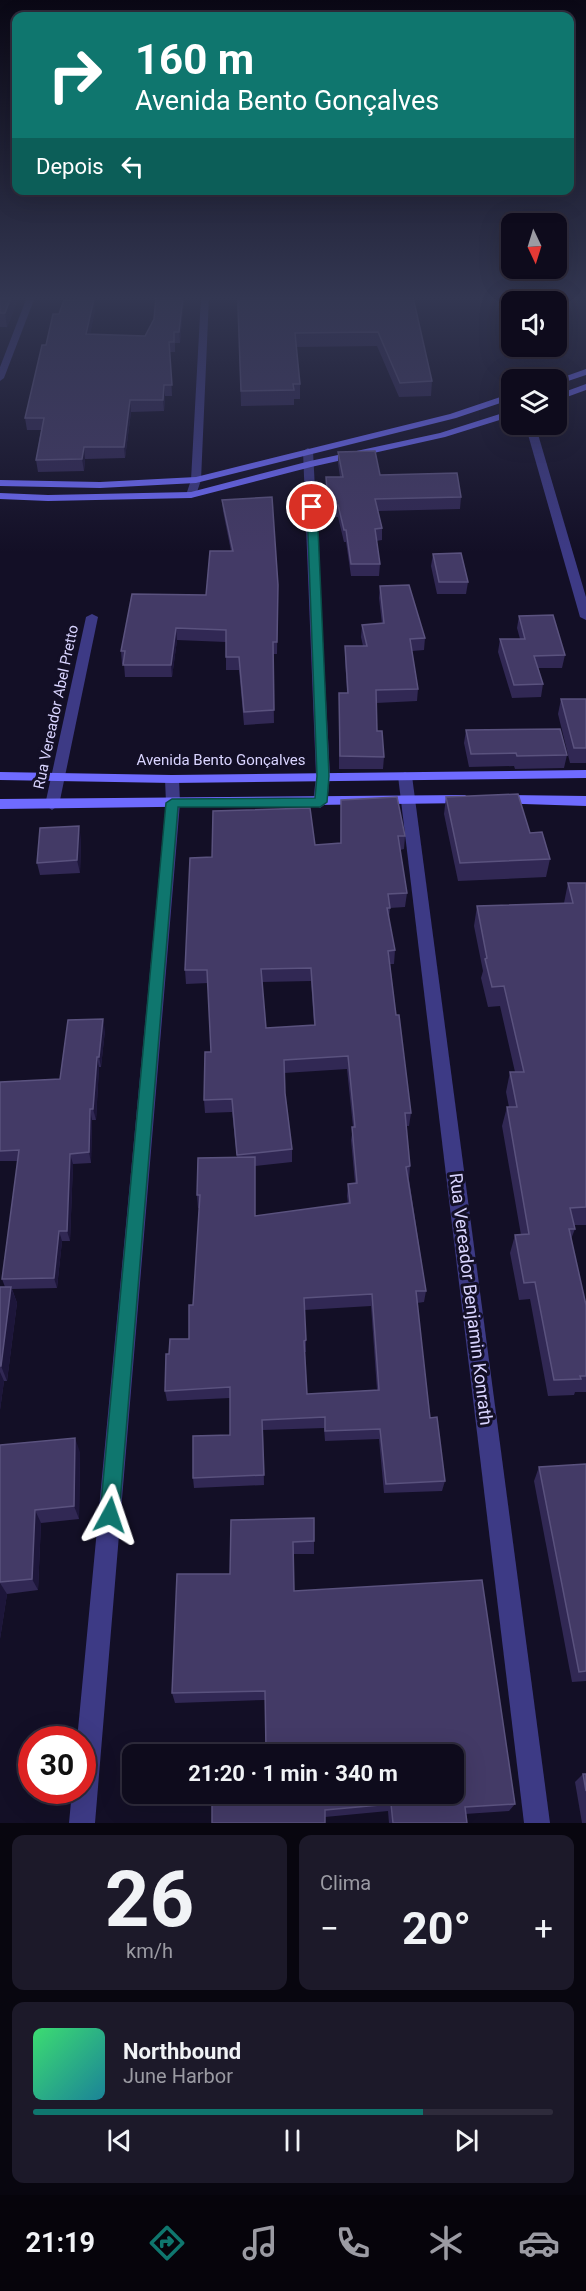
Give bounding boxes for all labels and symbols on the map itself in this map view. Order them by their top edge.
north arrow [501,213,567,279]
pin [286,481,337,532]
street label: Rua Vereador Abel Pretto [30,623,82,791]
street label: Avenida Bento Gonçalves [136,751,306,769]
street label: Rua Vereador Benjamin Konrath [446,1172,497,1426]
position arrow [78,1483,142,1547]
speed limit sign: 30 [18,1726,96,1804]

